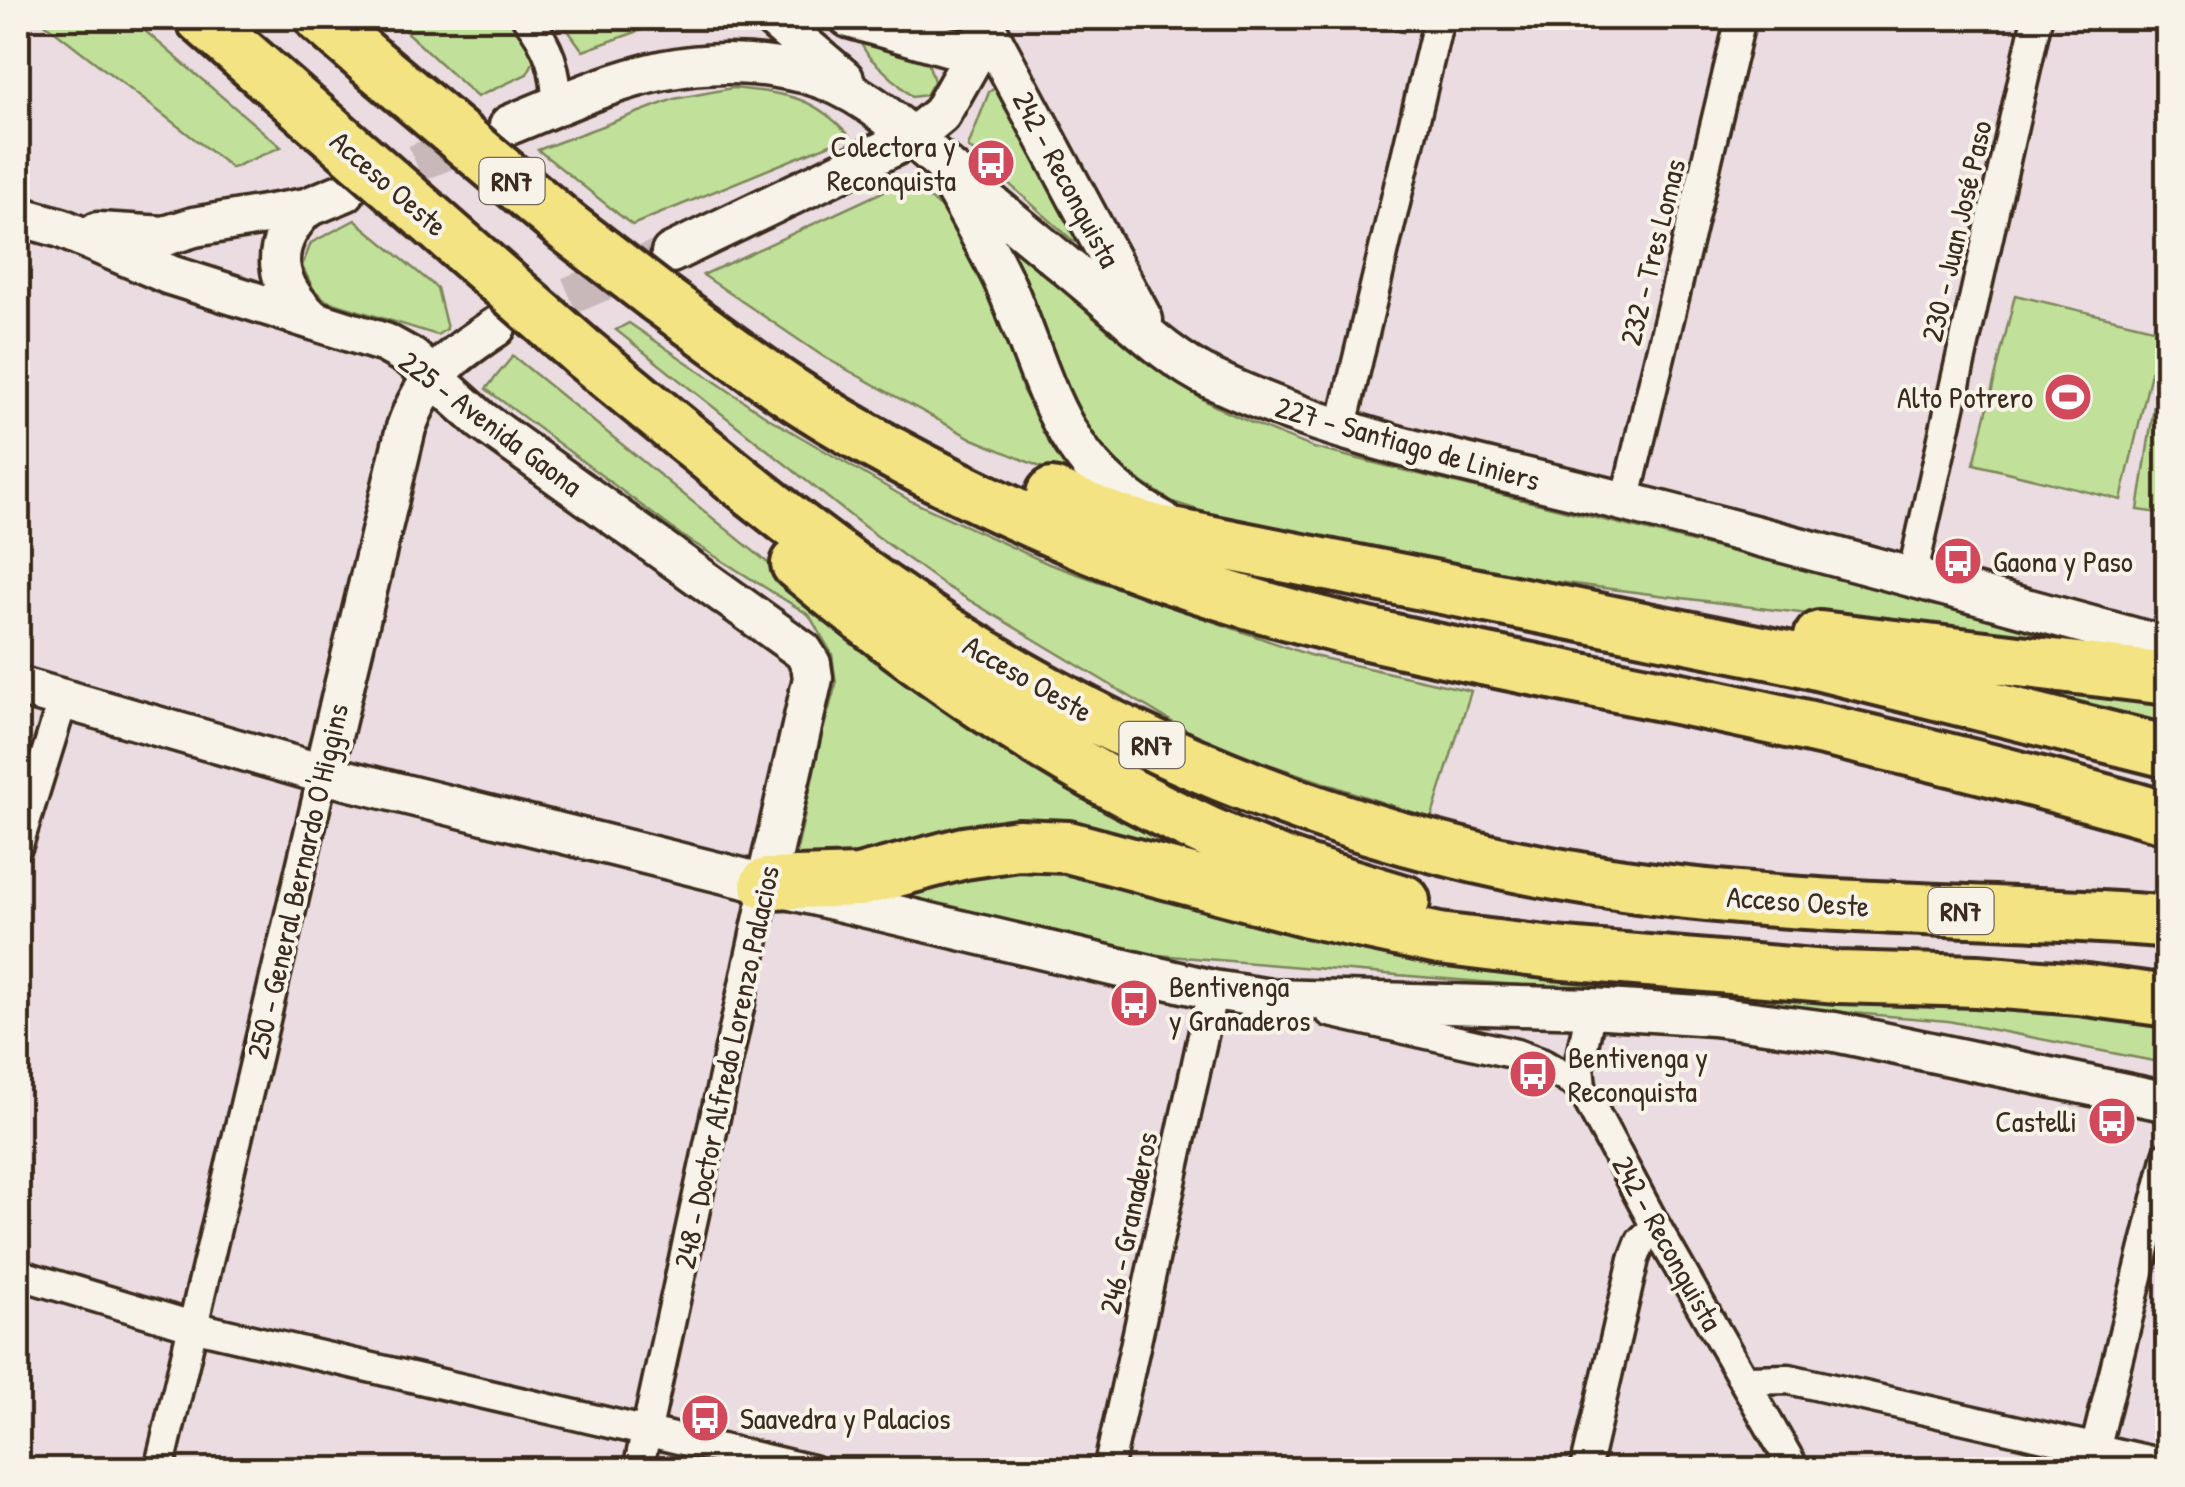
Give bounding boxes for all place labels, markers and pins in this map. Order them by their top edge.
place label: Colectora y Reconquista [827,126,956,200]
bus stop icon: Colectora y Reconquista [965,137,1017,189]
sports icon: Alto Potrero [2042,371,2094,423]
place label: Alto Potrero [1897,377,2033,417]
bus stop icon: Gaona y Paso [1932,535,1984,587]
place label: Gaona y Paso [1993,541,2133,581]
place label: Bentivenga y Granaderos [1169,966,1310,1040]
bus stop icon: Bentivenga y Granaderos [1108,977,1160,1029]
place label: Bentivenga y Reconquista [1568,1037,1708,1111]
bus stop icon: Bentivenga y Reconquista [1507,1048,1559,1100]
bus stop icon: Castelli [2086,1095,2138,1147]
place label: Castelli [1995,1101,2077,1141]
bus stop icon: Saavedra y Palacios [679,1392,731,1444]
place label: Saavedra y Palacios [740,1398,951,1438]

